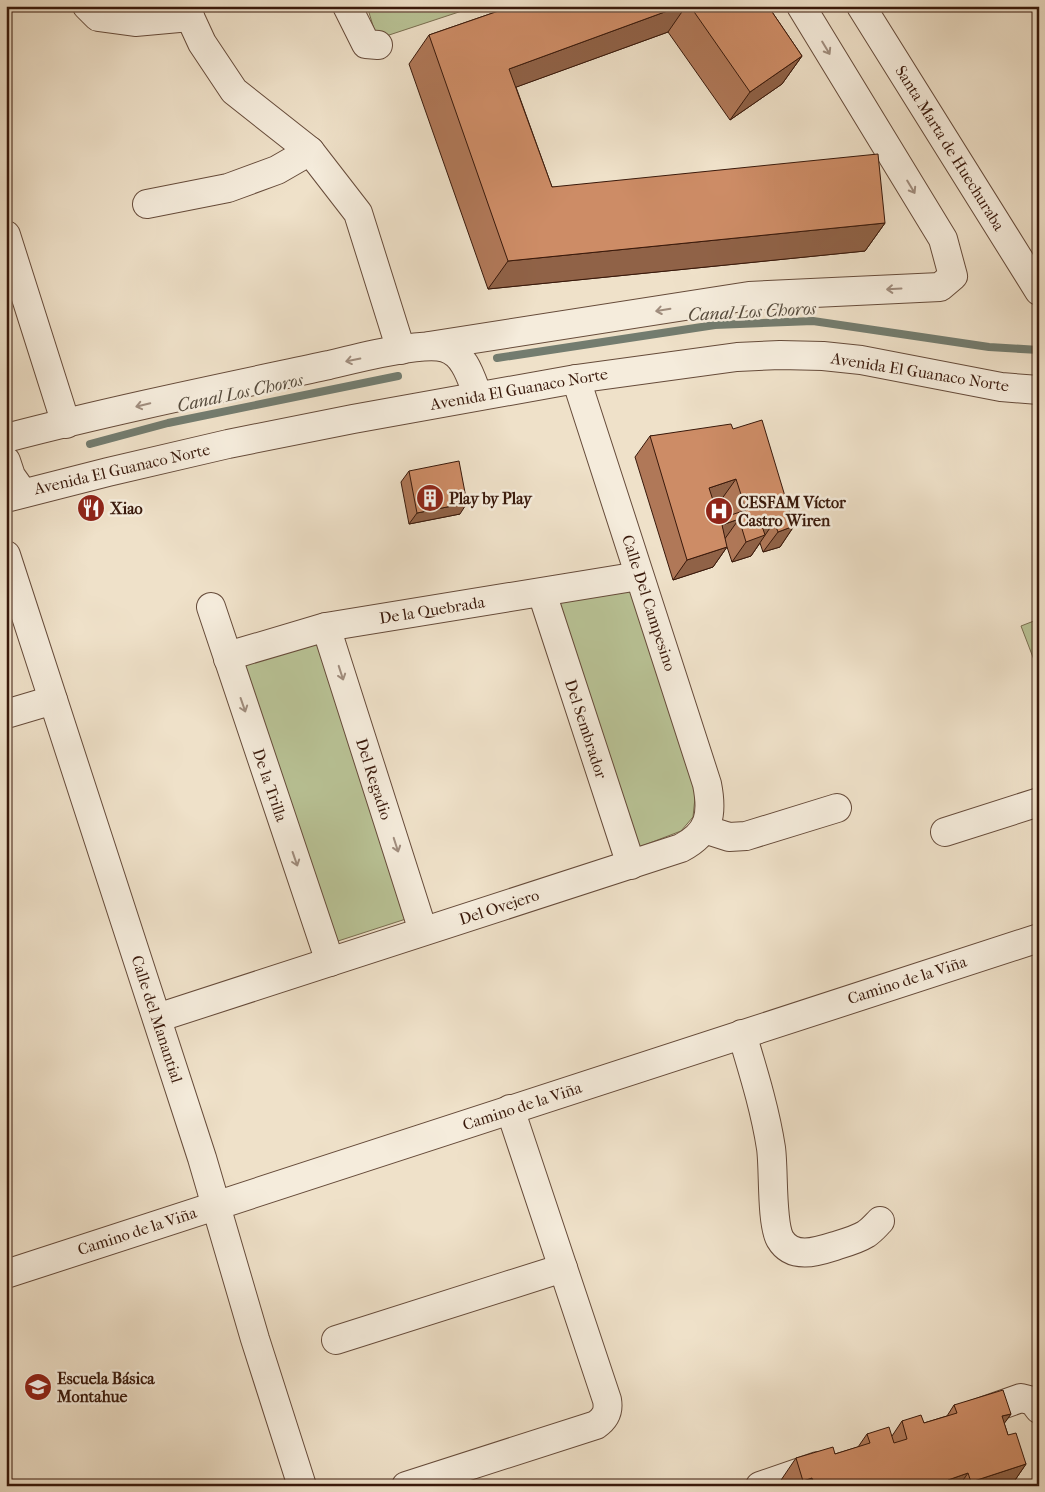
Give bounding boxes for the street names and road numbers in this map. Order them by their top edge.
street label: Santa Marta de Huechuraba [891,62,1009,235]
street label: Avenida El Guanaco Norte [829,348,1011,395]
street label: Avenida El Guanaco Norte [428,364,609,414]
street label: Avenida El Guanaco Norte [31,439,212,499]
street label: Calle Del Campesino [618,532,680,674]
street label: De la Quebrada [378,592,487,628]
street label: Del Sembrador [561,677,611,781]
street label: Del Regadio [352,736,396,822]
street label: De la Trilla [249,746,292,825]
street label: Del Ovejero [457,885,541,929]
street label: Camino de la Viña [845,952,969,1008]
street label: Calle del Manantial [127,953,187,1086]
street label: Camino de la Viña [460,1078,584,1134]
street label: Camino de la Viña [75,1203,199,1259]

